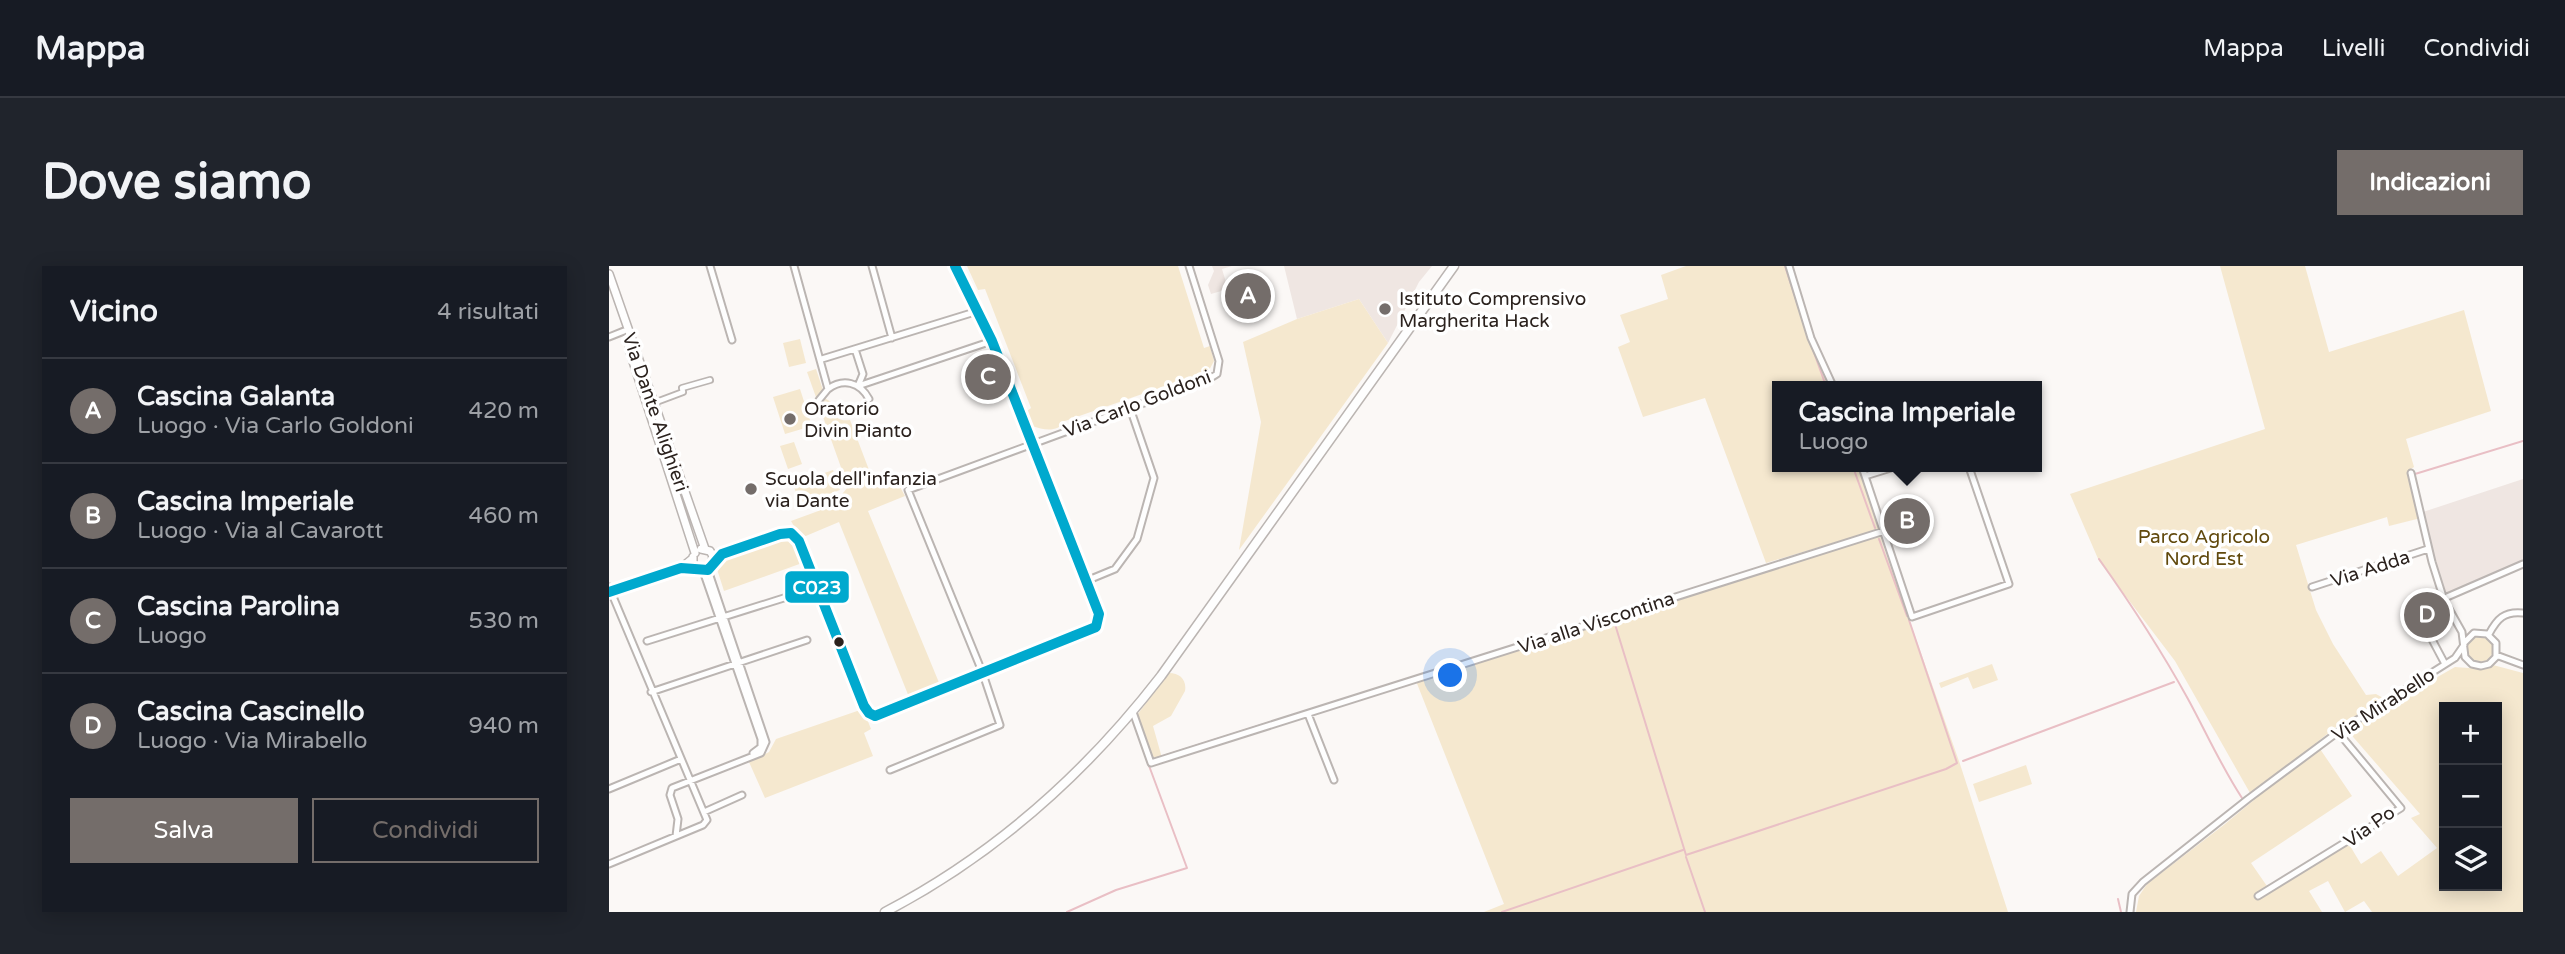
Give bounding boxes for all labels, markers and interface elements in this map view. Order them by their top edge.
text: Mappa [35,29,146,68]
text: Mappa [2203,34,2284,63]
text: Livelli [2322,34,2386,63]
text: Condividi [2424,34,2530,63]
button: Indicazioni [2337,150,2523,215]
text: Dove siamo [42,153,311,212]
pin: A [1225,270,1271,322]
place label: Istituto Comprensivo Margherita Hack [1399,288,1586,332]
text: Vicino [70,293,158,330]
text: 4 risultati [437,298,539,326]
marker: Istituto Comprensivo Margherita Hack [1377,301,1393,317]
street label: Via Dante Alighieri [617,330,693,495]
pin: C [965,351,1011,403]
street label: Via Carlo Goldoni [1060,366,1214,442]
text: Cascina Galanta [137,381,335,412]
popup [1772,381,2042,472]
text: A [84,397,102,425]
text: 420 m [469,397,539,425]
text: Cascina Imperiale [1798,397,2016,428]
place label: Oratorio Divin Pianto [804,398,912,442]
marker: Oratorio Divin Pianto [782,411,798,427]
text: Luogo · Via Carlo Goldoni [137,412,414,440]
text: Luogo [1798,428,1868,456]
place label: Scuola dell'infanzia via Dante [765,468,937,512]
marker: Scuola dell'infanzia via Dante [743,481,759,497]
text: Cascina Imperiale [137,486,354,517]
pin: B [1884,495,1930,547]
text: B [85,502,101,530]
text: 460 m [469,502,539,530]
text: Luogo · Via al Cavarott [137,517,383,545]
park label: Parco Agricolo Nord Est [2138,526,2270,570]
street label: Via Adda [2328,546,2413,592]
line badge: C023 [784,570,850,604]
text: C023 [792,577,842,599]
street label: Via alla Viscontina [1515,587,1677,659]
pin: D [2404,589,2450,641]
text: Cascina Parolina [137,591,340,622]
text: C [85,607,101,635]
text: 530 m [469,607,539,635]
text: Luogo [137,622,207,650]
unlabelled marker [832,635,846,649]
your location [1433,658,1467,692]
street label: Via Mirabello [2328,663,2439,746]
text: Cascina Cascinello [137,696,365,727]
map controls [2439,702,2502,891]
button: + [2439,702,2502,765]
text: D [84,712,102,740]
text: 940 m [469,712,539,740]
text: Luogo · Via Mirabello [137,727,367,755]
button: − [2439,765,2502,828]
button: Salva [70,798,298,863]
button: Condividi [312,798,539,863]
street label: Via Po [2340,801,2399,852]
button: layers [2439,828,2502,891]

